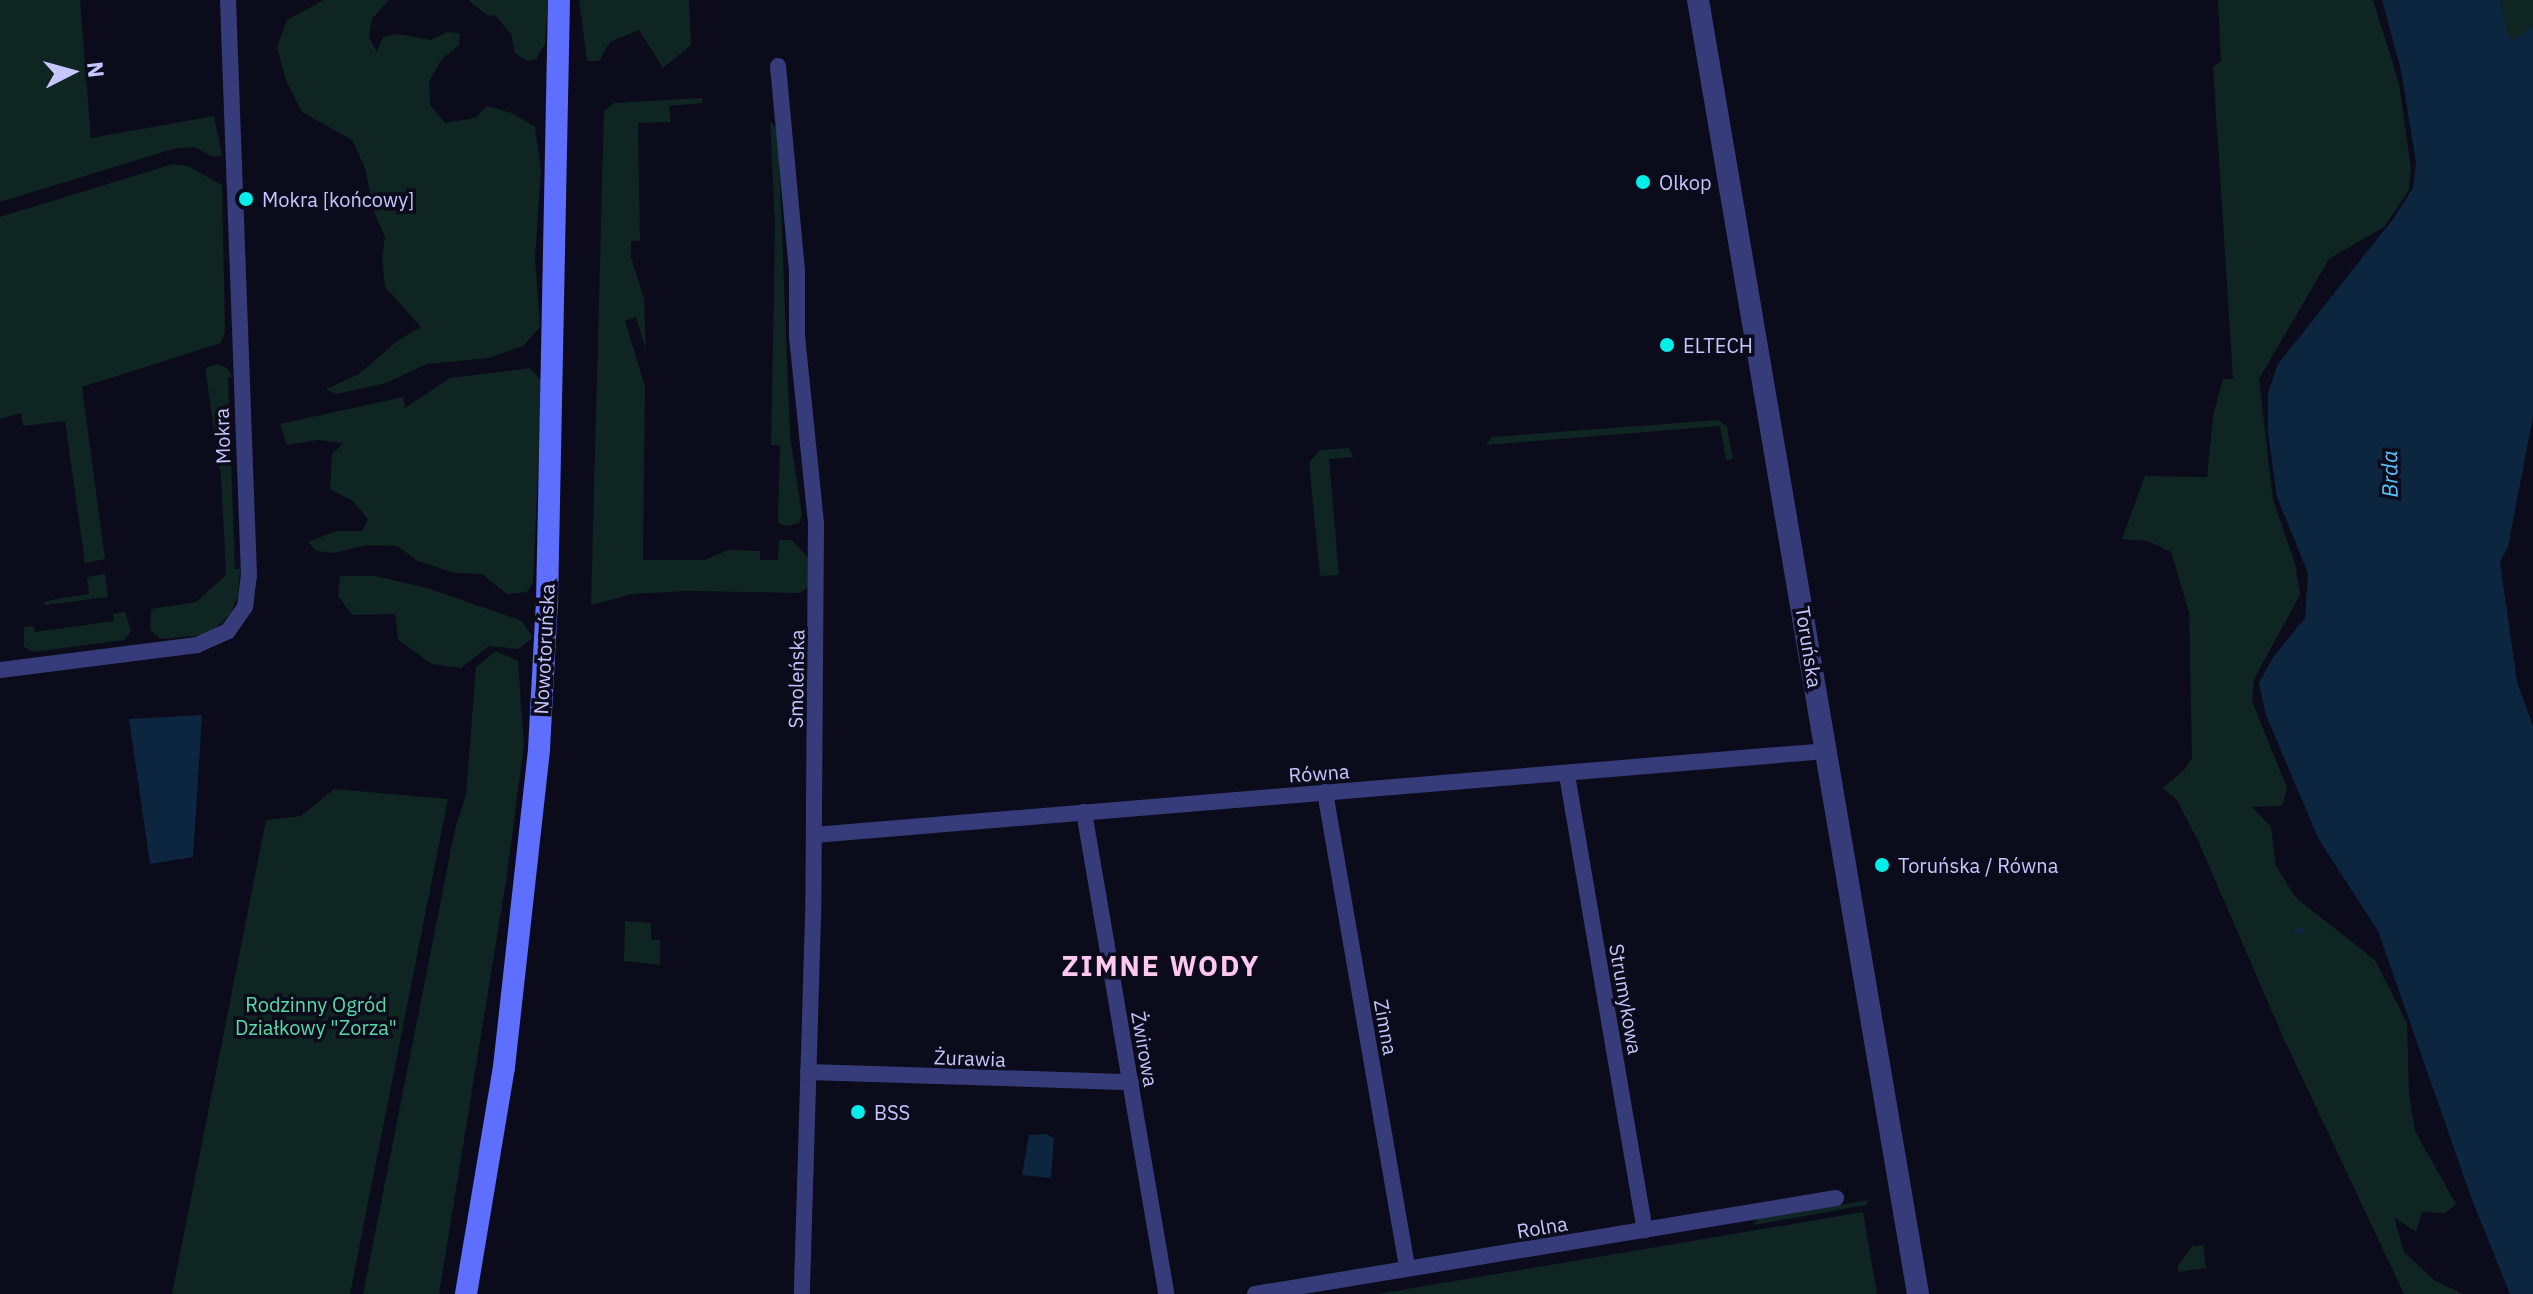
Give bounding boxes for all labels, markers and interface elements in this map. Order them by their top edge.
north arrow [32,32,112,112]
text: N [81,60,112,79]
place label: Olkop [1659,170,1712,194]
marker: Olkop [1634,173,1652,191]
place label: Mokra [końcowy] [262,187,414,211]
marker: Mokra [końcowy] [237,190,255,208]
place label: ELTECH [1683,333,1753,357]
marker: ELTECH [1658,336,1676,354]
street label: Mokra [209,408,235,464]
water label: Brda [2375,450,2403,498]
street label: Nowotoruńska [529,583,559,715]
street label: Toruńska [1791,604,1827,690]
street label: Smoleńska [783,629,809,729]
street label: Równa [1288,759,1350,787]
place label: Toruńska / Równa [1898,853,2058,877]
marker: Toruńska / Równa [1873,856,1891,874]
street label: Strumykowa [1604,942,1648,1056]
district label: ZIMNE WODY [1062,949,1260,983]
park label: Rodzinny Ogród Działkowy "Zorza" [235,993,397,1040]
street label: Zimna [1369,997,1403,1057]
street label: Żwirowa [1127,1009,1163,1089]
street label: Żurawia [934,1045,1006,1071]
place label: BSS [874,1100,910,1124]
marker: BSS [849,1103,867,1121]
street label: Rolna [1515,1211,1569,1243]

